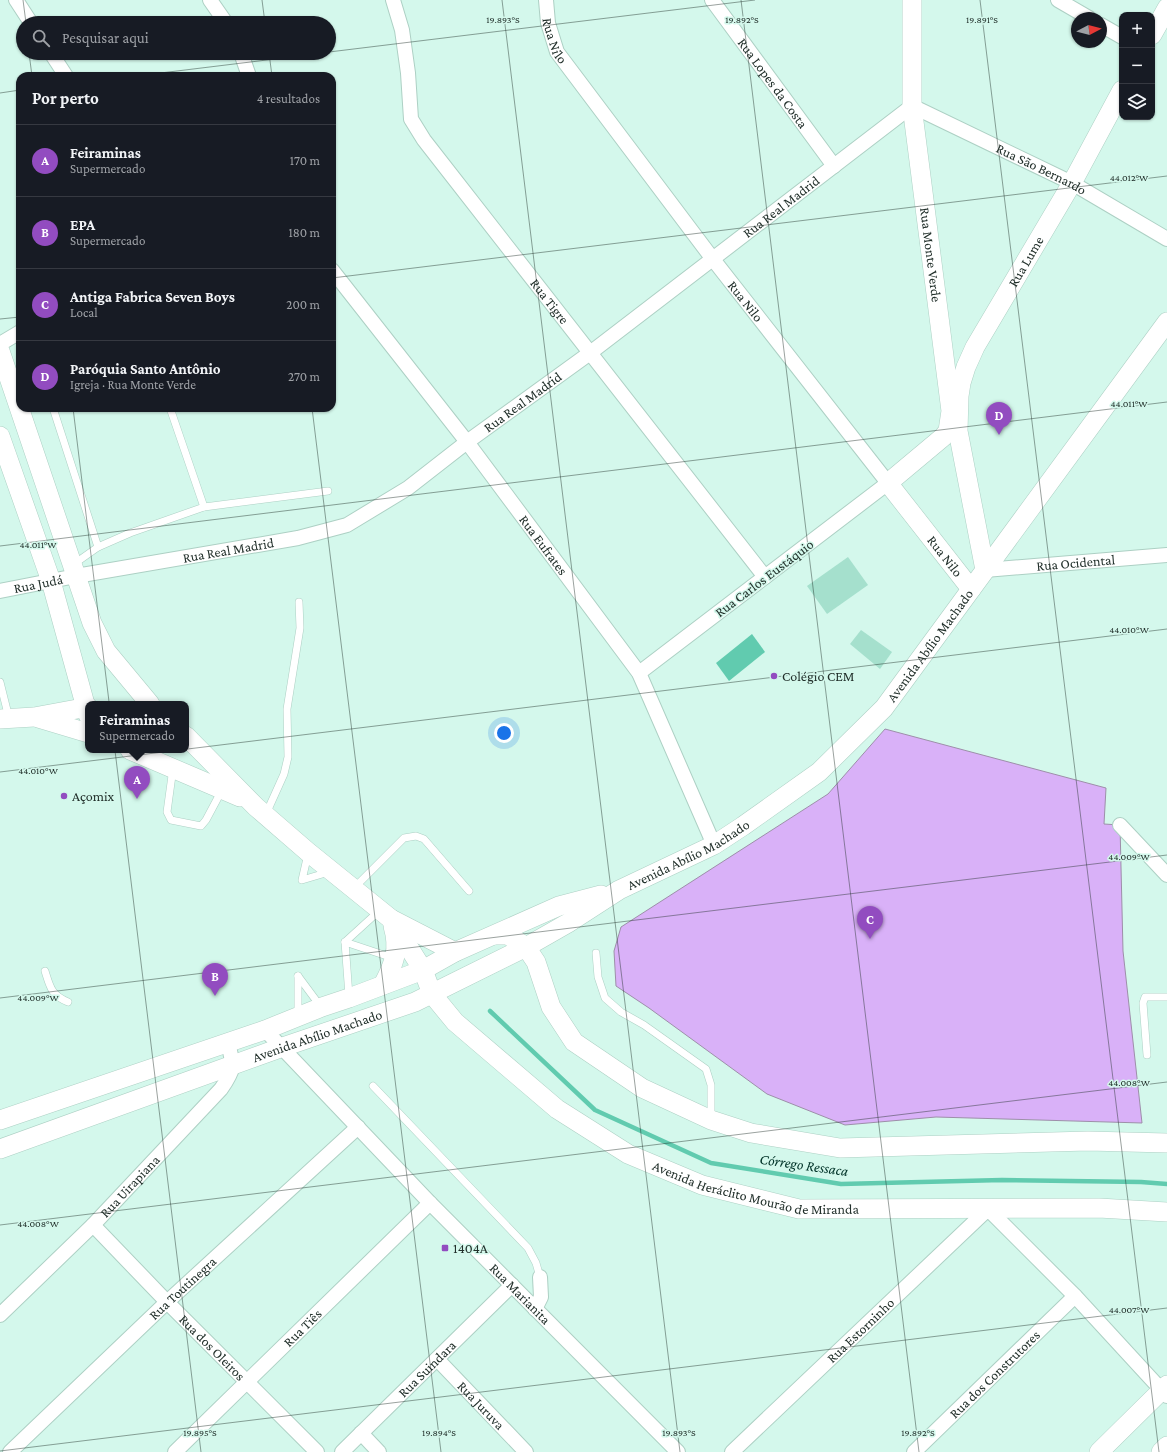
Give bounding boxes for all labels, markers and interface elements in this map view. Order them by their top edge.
north arrow [1071,12,1107,48]
map controls [1119,12,1155,120]
button: + [1119,12,1155,48]
text: 19.893°S [486,14,520,25]
text: 19.892°S [725,14,759,25]
text: 19.891°S [966,14,998,25]
search box [16,16,336,60]
street label: Rua Nilo [540,17,571,67]
icon: search [30,27,52,49]
text: Pesquisar aqui [62,30,149,46]
street label: Rua Lopes da Costa [735,35,812,132]
button: − [1119,48,1155,84]
button: layers [1119,84,1155,120]
text: Por perto [32,89,99,108]
text: 4 resultados [257,91,320,106]
street label: Rua São Bernardo [994,140,1089,198]
text: Feiraminas [70,145,141,161]
text: A [41,153,49,168]
text: 170 m [290,153,320,168]
text: Supermercado [70,161,145,176]
street label: Rua Real Madrid [739,172,823,241]
text: 44.012°W [1110,172,1149,183]
street label: Rua Monte Verde [917,206,945,303]
text: EPA [70,217,95,233]
text: B [41,225,49,240]
text: 180 m [288,225,320,240]
text: Supermercado [70,233,145,248]
street label: Rua Lume [1005,233,1047,289]
street label: Rua Tigre [527,275,572,327]
street label: Rua Nilo [725,277,767,325]
text: Antiga Fabrica Seven Boys [70,289,235,305]
text: C [41,297,49,312]
text: 200 m [286,297,320,312]
text: Local [70,305,98,320]
text: Paróquia Santo Antônio [70,361,221,377]
street label: Rua Real Madrid [480,368,565,435]
text: D [41,369,49,384]
text: 270 m [288,369,320,384]
text: Igreja · Rua Monte Verde [70,377,196,392]
text: 44.011°W [1110,398,1148,409]
pin: D [986,402,1012,435]
street label: Rua Eufrates [516,512,571,578]
street label: Rua Nilo [924,532,966,580]
street label: Rua Real Madrid [182,534,276,566]
street label: Rua Carlos Eustáquio [712,536,816,620]
text: 44.011°W [19,539,57,550]
street label: Rua Ocidental [1036,551,1116,574]
street label: Rua Judá [12,571,65,596]
street label: Avenida Abílio Machado [883,586,976,705]
text: 44.010°W [1109,624,1150,635]
place label: Colégio CEM [782,668,854,684]
marker: Colégio CEM [769,671,779,681]
popup [85,701,189,753]
text: Feiraminas [99,712,170,728]
your location [494,723,514,743]
text: Supermercado [99,728,175,743]
text: 44.010°W [18,765,59,776]
pin: A [124,766,150,799]
place label: Açomix [72,788,115,804]
marker: Açomix [59,791,69,801]
street label: Avenida Abílio Machado [624,816,752,893]
text: 44.009°W [1108,851,1151,862]
pin: C [857,906,883,939]
pin: B [202,963,228,996]
text: 44.009°W [17,992,60,1003]
street label: Avenida Abílio Machado [250,1006,384,1065]
text: 44.008°W [1108,1077,1151,1088]
street label: Rua Uirapiana [97,1151,163,1220]
water label: Córrego Ressaca [759,1151,849,1180]
street label: Avenida Heráclito Mourão de Miranda [650,1157,859,1218]
text: 44.008°W [17,1218,60,1229]
place label: 1404A [453,1240,488,1256]
marker: 1404A [440,1243,450,1253]
street label: Rua Toutinegra [146,1253,220,1323]
street label: Rua Marianita [487,1260,554,1328]
street label: Rua Estorninho [823,1294,897,1366]
text: 44.007°W [1109,1304,1150,1315]
street label: Rua Tiês [280,1305,325,1350]
street label: Rua dos Oleiros [176,1311,249,1384]
street label: Rua dos Construtores [946,1327,1043,1421]
street label: Rua Suindara [395,1336,459,1400]
street label: Rua Juruva [454,1378,508,1433]
text: 19.895°S [183,1427,217,1438]
text: 19.894°S [422,1427,456,1438]
text: 19.893°S [662,1427,696,1438]
text: 19.892°S [901,1427,935,1438]

